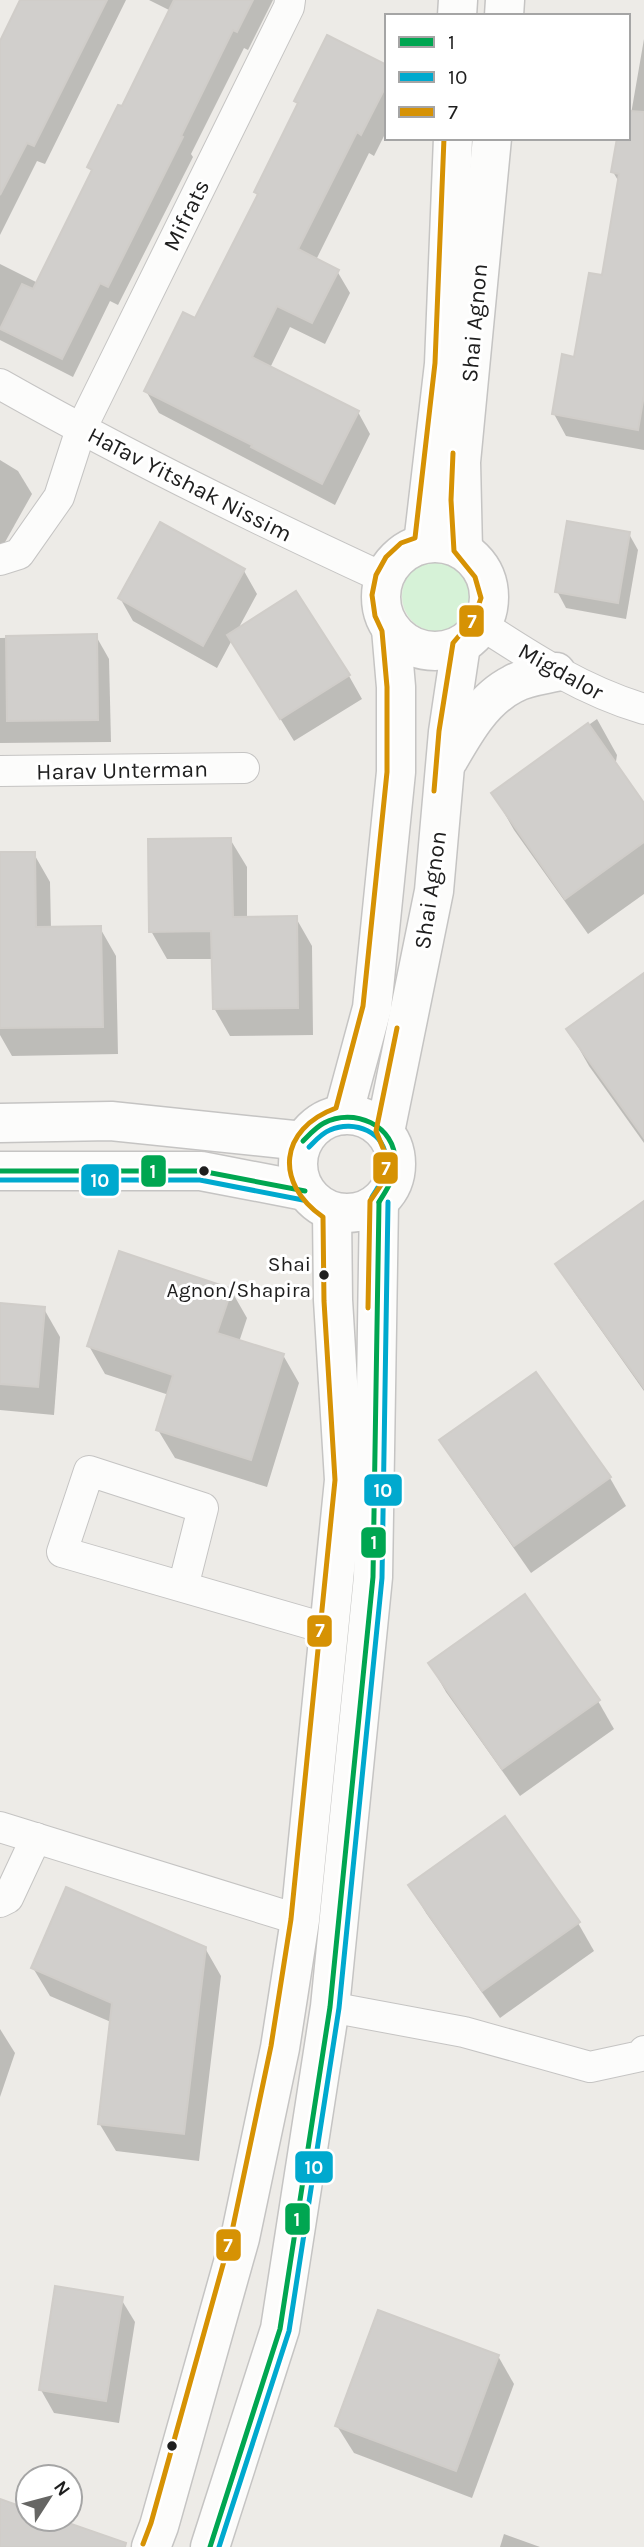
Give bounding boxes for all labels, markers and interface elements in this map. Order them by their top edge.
legend [385,14,630,140]
text: 1 [448,30,455,54]
text: 10 [448,65,467,89]
text: 7 [448,100,458,124]
street label: Mifrats [158,175,215,255]
street label: Shai Agnon [456,262,493,384]
street label: HaTav Yitshak Nissim [83,421,296,548]
line badge: 7 [458,604,485,638]
text: 7 [467,611,477,633]
street label: Migdalor [514,637,609,706]
street label: Harav Unterman [36,756,208,785]
street label: Shai Agnon [409,829,452,951]
line badge: 7 [372,1151,399,1185]
line badge: 1 [140,1154,167,1188]
text: 7 [381,1158,391,1180]
text: 1 [150,1161,156,1183]
line badge: 10 [80,1163,120,1197]
unlabelled marker [197,1164,211,1178]
text: 10 [91,1170,109,1192]
place label: Shai Agnon/Shapira [167,1252,311,1302]
marker: Shai Agnon/Shapira [317,1268,331,1282]
line badge: 10 [363,1473,403,1507]
text: 10 [374,1480,392,1502]
line badge: 1 [360,1526,387,1559]
text: 1 [371,1532,377,1554]
line badge: 7 [306,1614,333,1648]
text: 7 [315,1620,325,1642]
line badge: 10 [294,2150,334,2184]
text: 10 [305,2157,323,2179]
line badge: 1 [284,2202,311,2236]
text: 1 [294,2209,300,2231]
line badge: 7 [215,2228,242,2262]
text: 7 [223,2235,233,2257]
unlabelled marker [165,2439,179,2453]
north arrow [14,2463,84,2533]
text: N [49,2477,75,2501]

